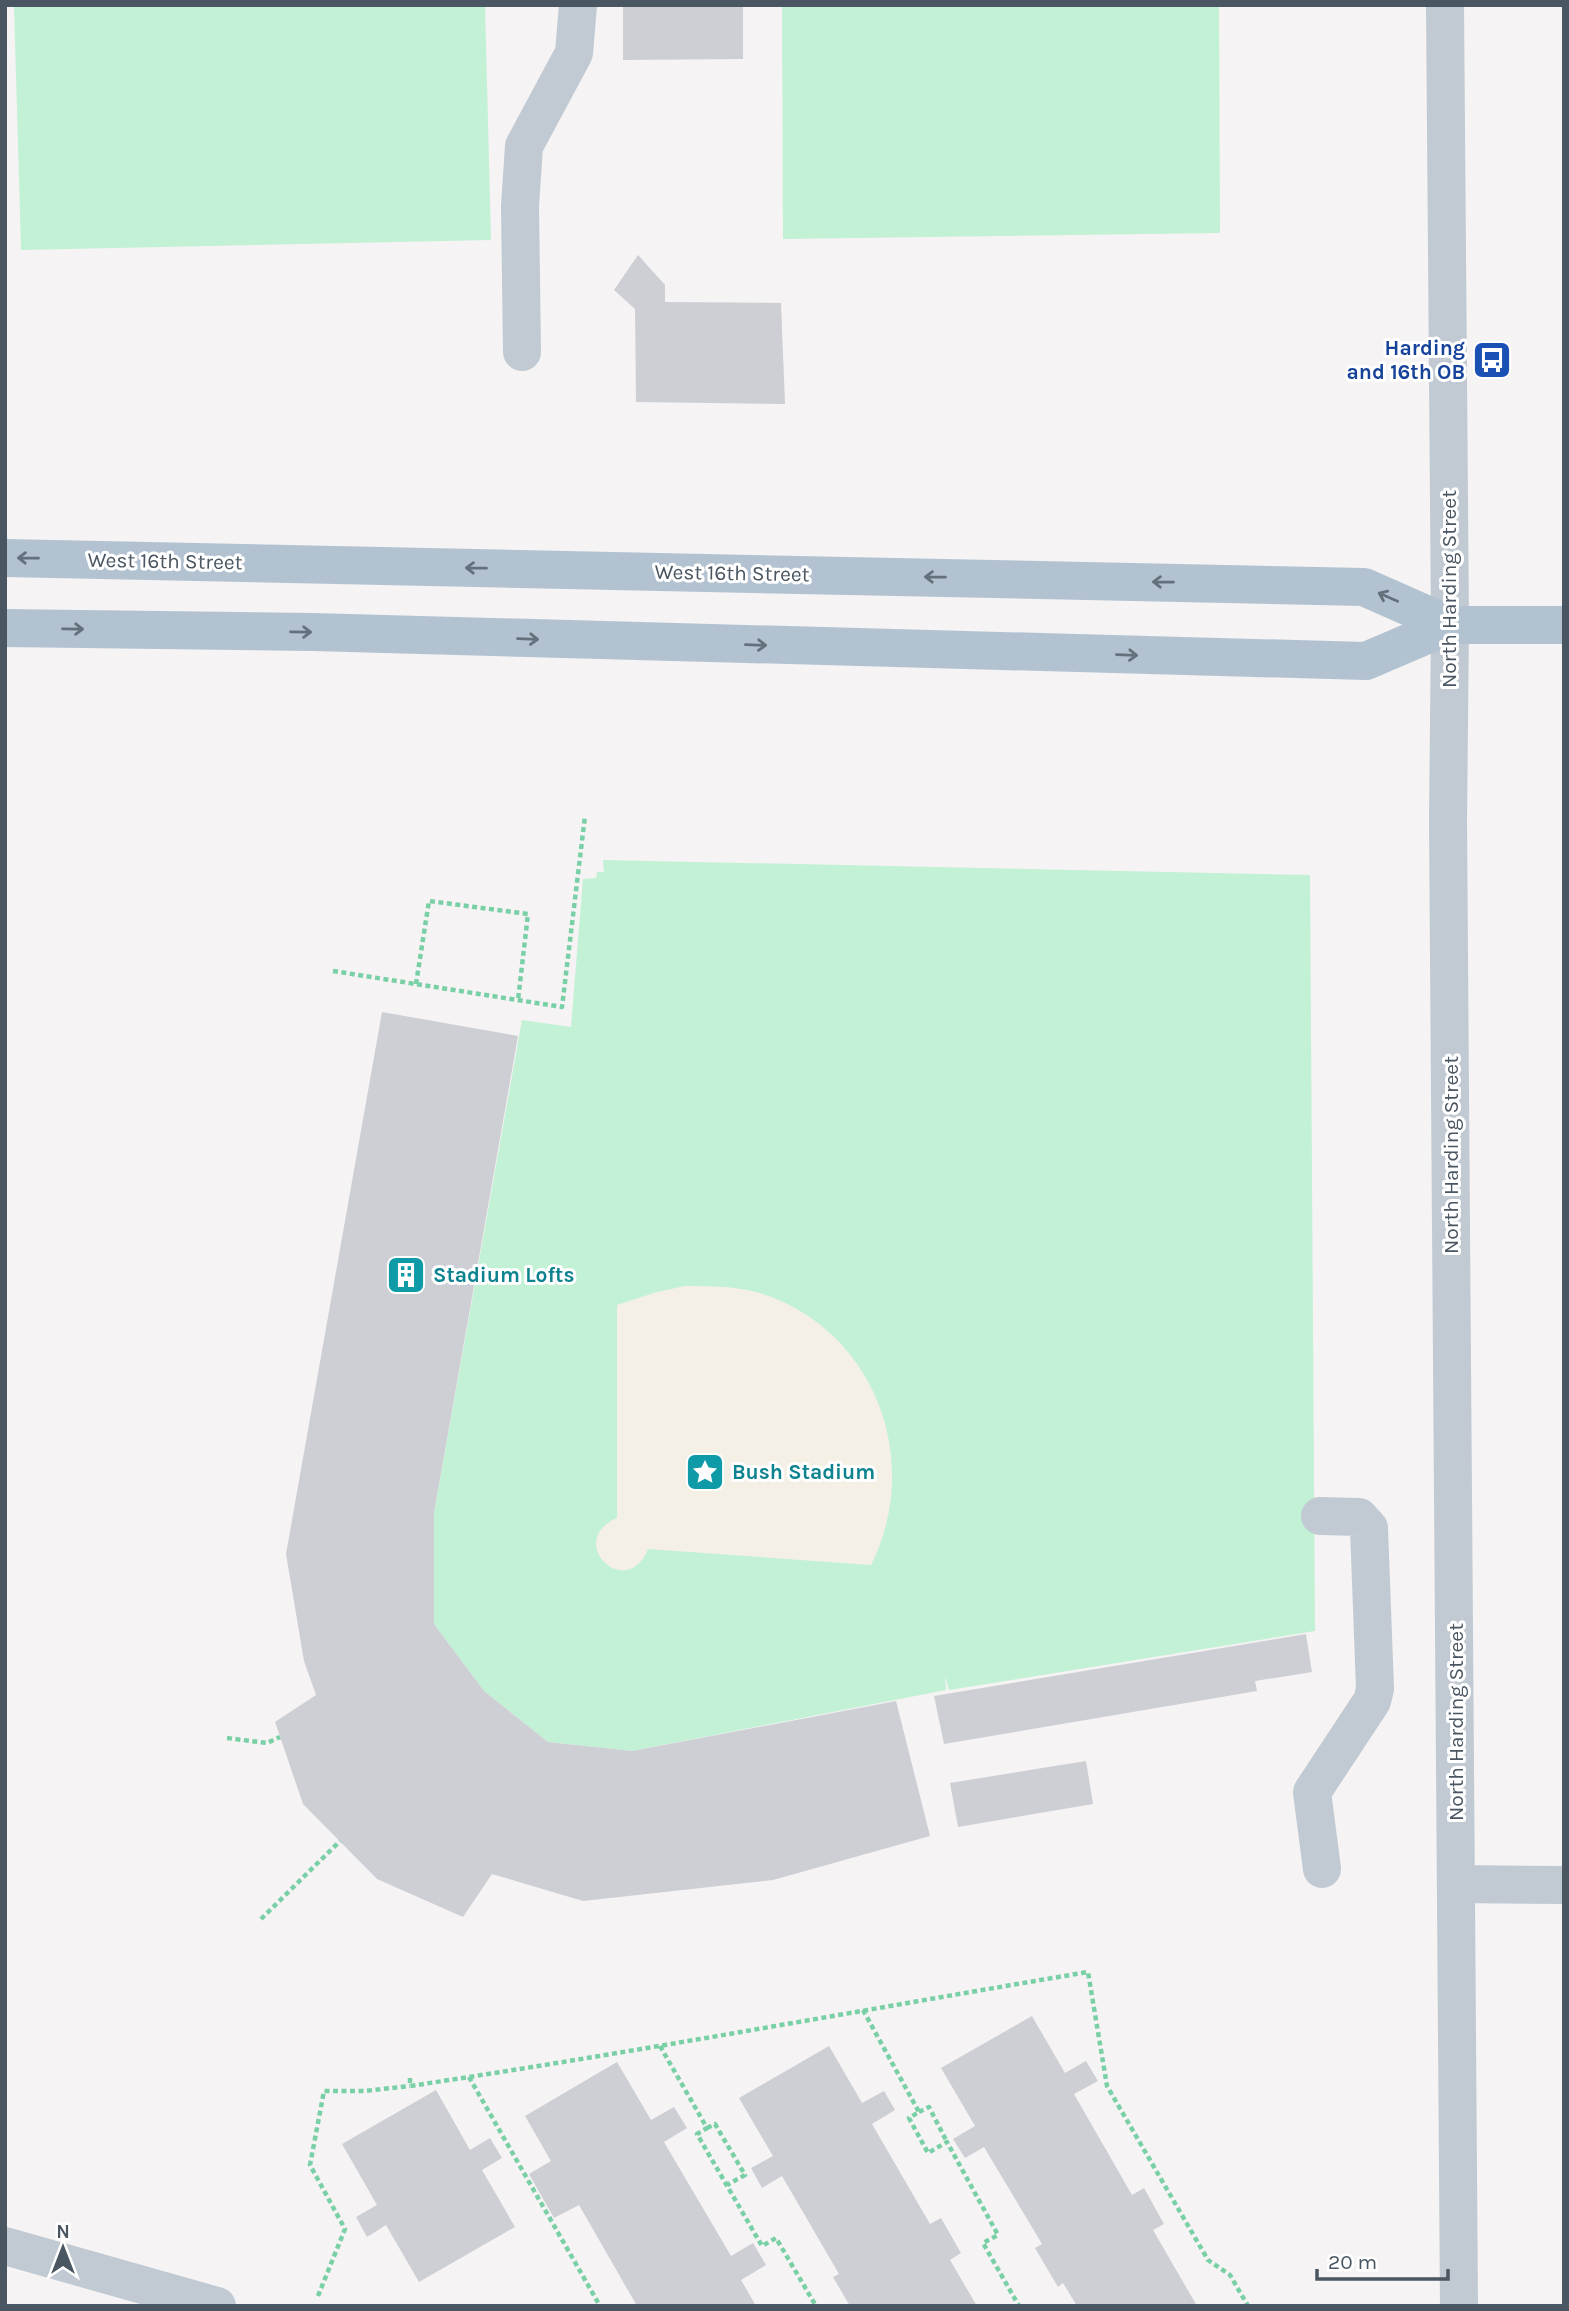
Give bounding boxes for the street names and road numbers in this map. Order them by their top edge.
street label: North Harding Street [1437,490,1461,688]
street label: West 16th Street [87,548,243,574]
street label: West 16th Street [654,560,810,586]
street label: North Harding Street [1439,1056,1463,1254]
street label: North Harding Street [1444,1623,1468,1821]

